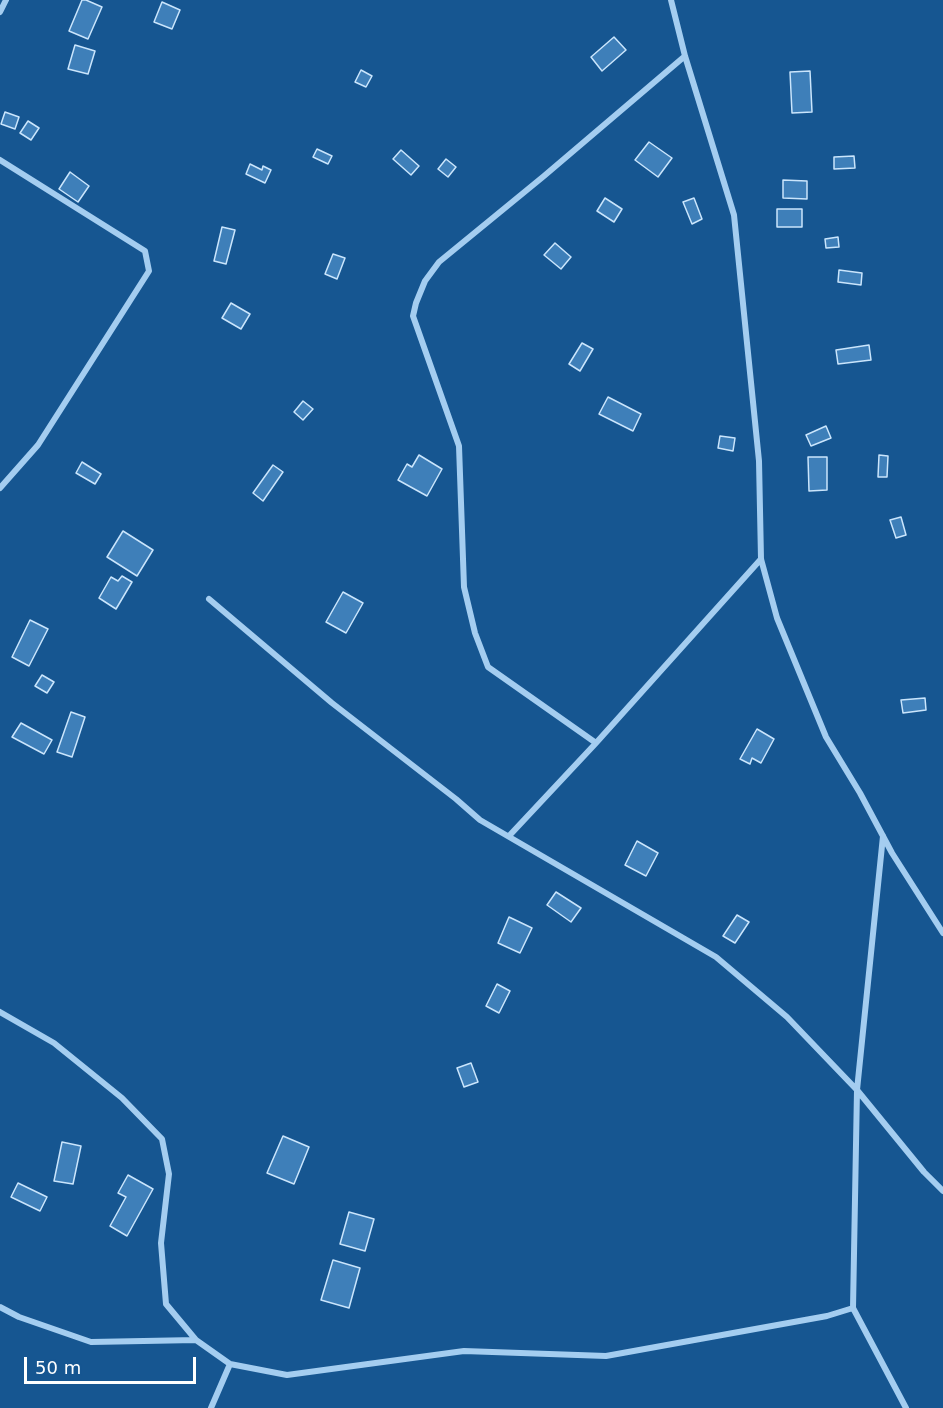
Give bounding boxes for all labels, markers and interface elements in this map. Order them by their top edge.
scale bar [27,1345,200,1383]
text: 50 m [35,1357,81,1378]

